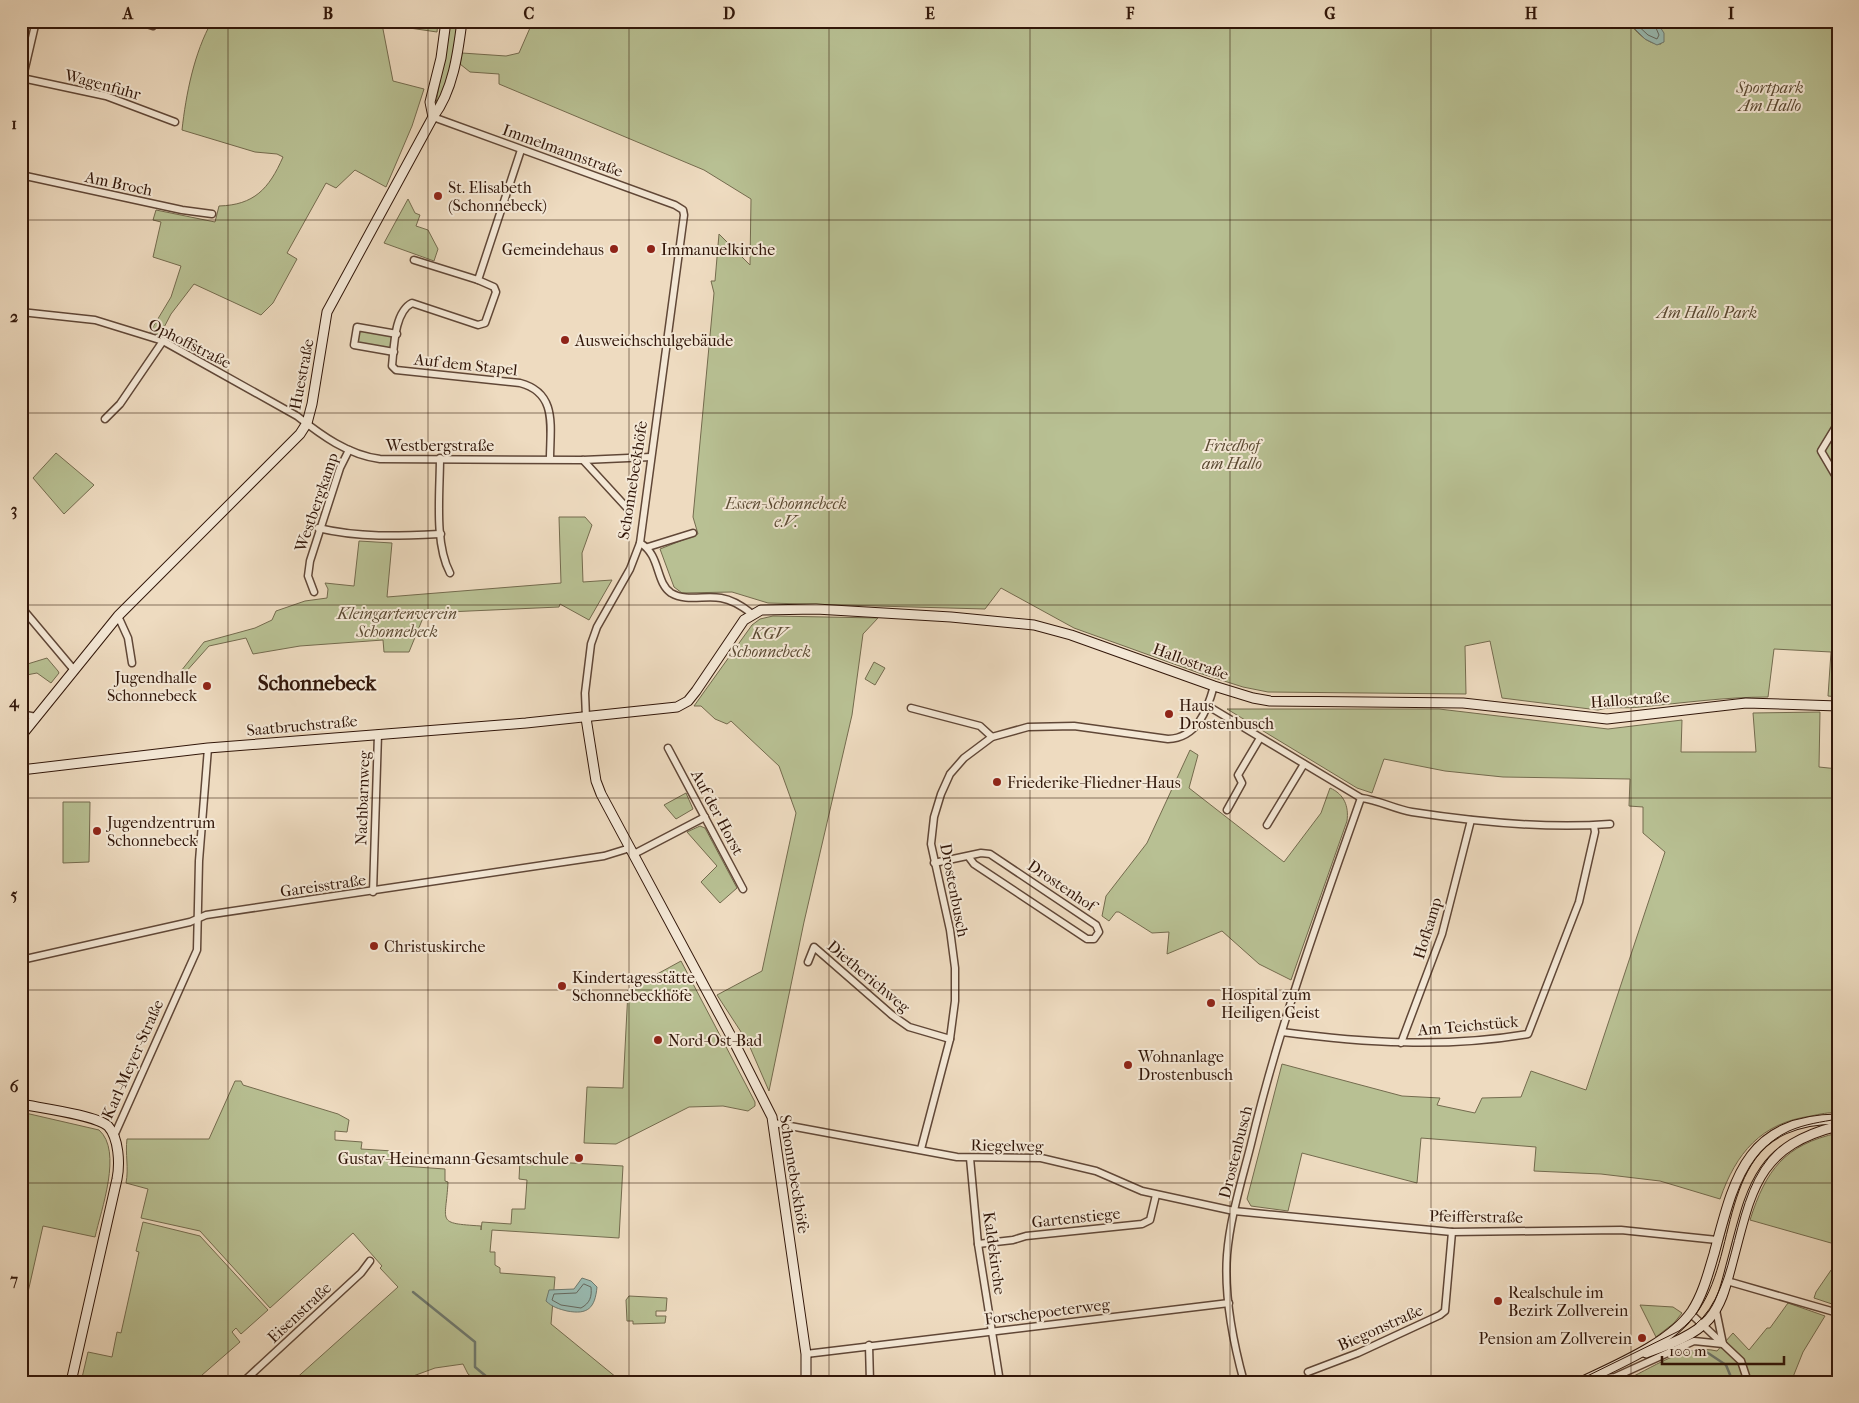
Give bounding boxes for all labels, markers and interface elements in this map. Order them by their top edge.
text: A [122,4,134,23]
text: B [323,4,333,23]
text: C [524,4,535,23]
text: D [723,4,735,23]
text: E [925,4,935,23]
text: F [1125,4,1135,23]
text: G [1324,4,1336,23]
text: H [1525,4,1538,23]
text: I [1728,4,1735,23]
street label: Wagenfuhr [62,65,143,104]
park label: Sportpark Am Hallo [1735,78,1804,115]
text: 1 [11,114,17,133]
street label: Immelmannstraße [500,120,626,181]
street label: Am Broch [83,167,154,200]
place label: St. Elisabeth (Schonnebeck) [448,178,547,215]
marker: St. Elisabeth (Schonnebeck) [432,190,444,202]
place label: Gemeindehaus [502,240,604,259]
place label: Immanuelkirche [661,240,775,259]
marker: Gemeindehaus [608,243,620,255]
marker: Immanuelkirche [645,243,657,255]
park label: Am Hallo Park [1655,303,1757,322]
text: 2 [10,307,18,326]
street label: Ophoffstraße [145,314,234,372]
place label: Ausweichschulgebäude [574,331,733,350]
marker: Ausweichschulgebäude [559,334,571,346]
street label: Huestraße [285,337,318,411]
street label: Auf dem Stapel [412,350,519,379]
street label: Schonnebeckhöfe [614,419,651,541]
street label: Westbergstraße [385,436,494,455]
park label: Friedhof am Hallo [1202,436,1263,473]
street label: Westbergkamp [290,450,342,555]
park label: Essen-Schonnebeck e.V. [724,494,847,531]
text: 3 [11,500,17,520]
park label: Kleingartenverein Schonnebeck [336,604,457,641]
park label: KGV Schonnebeck [728,624,811,661]
street label: Hallostraße [1150,639,1231,684]
place label: Jugendhalle Schonnebeck [107,668,198,705]
district label: Schonnebeck [258,671,377,695]
marker: Jugendhalle Schonnebeck [201,680,213,692]
street label: Hallostraße [1590,687,1670,712]
text: 4 [8,692,20,712]
place label: Haus Drostenbusch [1179,696,1274,733]
marker: Haus Drostenbusch [1163,708,1175,720]
street label: Saatbruchstraße [246,711,358,740]
street label: Nachbarnweg [351,750,374,846]
street label: Auf der Horst [687,766,748,858]
place label: Friederike-Fliedner-Haus [1007,773,1181,792]
marker: Friederike-Fliedner-Haus [991,776,1003,788]
place label: Jugendzentrum Schonnebeck [105,813,216,850]
marker: Jugendzentrum Schonnebeck [91,825,103,837]
street label: Drostenbusch [936,842,973,939]
street label: Drostenhof [1024,856,1102,917]
street label: Gareisstraße [279,870,367,901]
text: 5 [11,885,18,904]
street label: Hofkamp [1409,895,1446,961]
street label: Dietherichweg [823,936,914,1017]
place label: Christuskirche [384,937,485,956]
marker: Christuskirche [368,940,380,952]
place label: Kindertagesstätte Schonnebeckhöfe [572,968,695,1005]
marker: Kindertagesstätte Schonnebeckhöfe [556,980,568,992]
place label: Hospital zum Heiligen Geist [1221,985,1320,1022]
street label: Karl-Meyer-Straße [98,997,167,1122]
marker: Hospital zum Heiligen Geist [1205,997,1217,1009]
street label: Am Teichstück [1416,1012,1520,1039]
place label: Nord-Ost-Bad [668,1031,763,1050]
marker: Nord-Ost-Bad [652,1034,664,1046]
place label: Wohnanlage Drostenbusch [1137,1047,1233,1084]
marker: Wohnanlage Drostenbusch [1122,1059,1134,1071]
text: 6 [10,1077,19,1096]
street label: Drostenbusch [1215,1104,1256,1200]
street label: Schonnebeckhöfe [776,1113,813,1235]
street label: Riegelweg [970,1135,1044,1156]
place label: Gustav-Heinemann-Gesamtschule [338,1149,569,1168]
marker: Gustav-Heinemann-Gesamtschule [573,1152,585,1164]
street label: Gartenstiege [1031,1203,1121,1232]
street label: Pfeifferstraße [1429,1206,1523,1227]
street label: Kaldekirche [979,1210,1010,1296]
text: 7 [9,1270,18,1289]
street label: Eisenstraße [264,1278,335,1347]
place label: Realschule im Bezirk Zollverein [1508,1283,1629,1320]
street label: Forschepoeterweg [983,1294,1111,1329]
marker: Realschule im Bezirk Zollverein [1492,1295,1504,1307]
street label: Biegonstraße [1335,1300,1426,1355]
place label: Pension am Zollverein [1478,1329,1633,1348]
marker: Pension am Zollverein [1636,1332,1648,1344]
scale bar [1662,1333,1784,1365]
text: 100 m [1669,1342,1707,1360]

